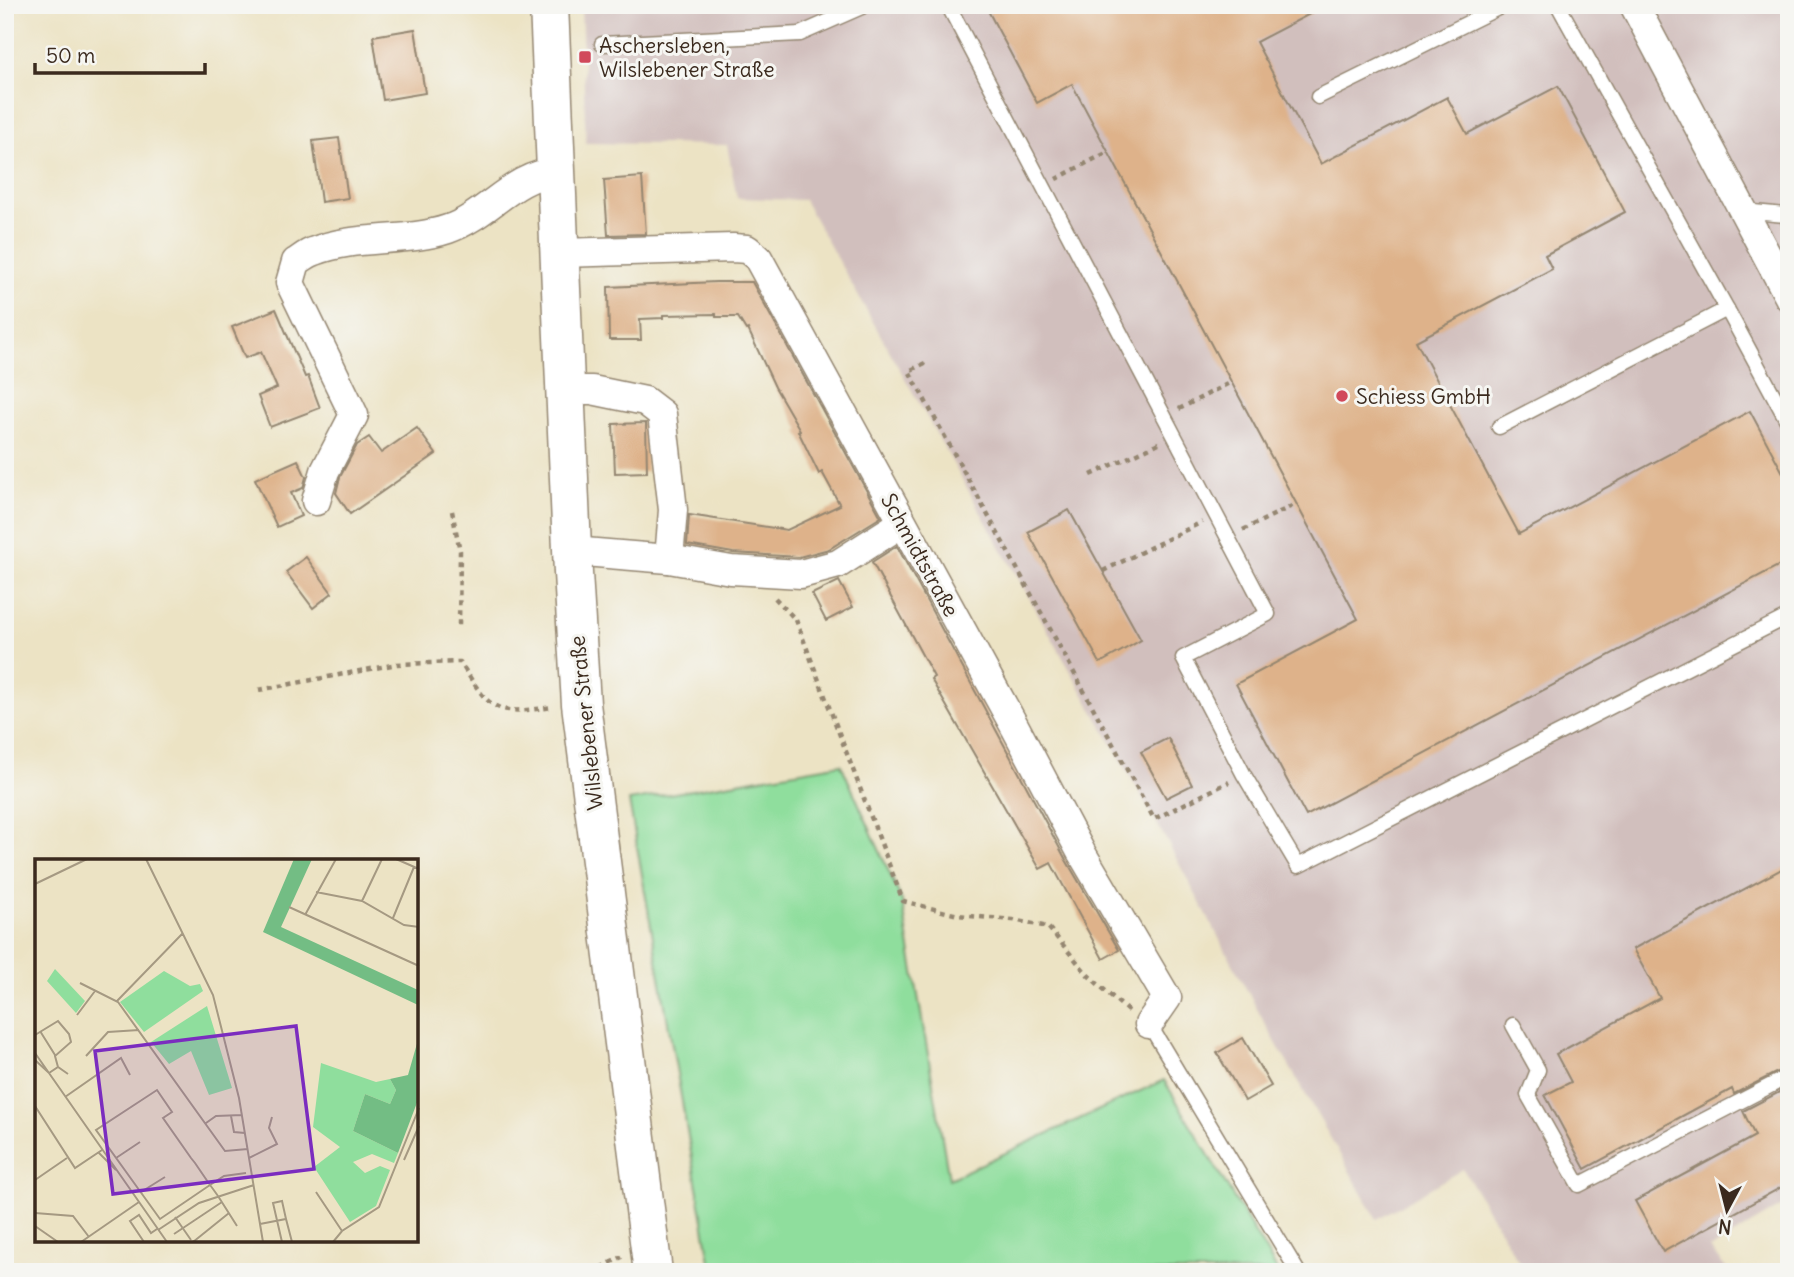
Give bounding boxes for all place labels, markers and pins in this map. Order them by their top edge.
place label: Aschersleben, Wilslebener Straße [599,32,775,83]
marker: Aschersleben, Wilslebener Straße [577,49,593,65]
place label: Schiess GmbH [1356,383,1491,410]
marker: Schiess GmbH [1334,388,1350,404]

